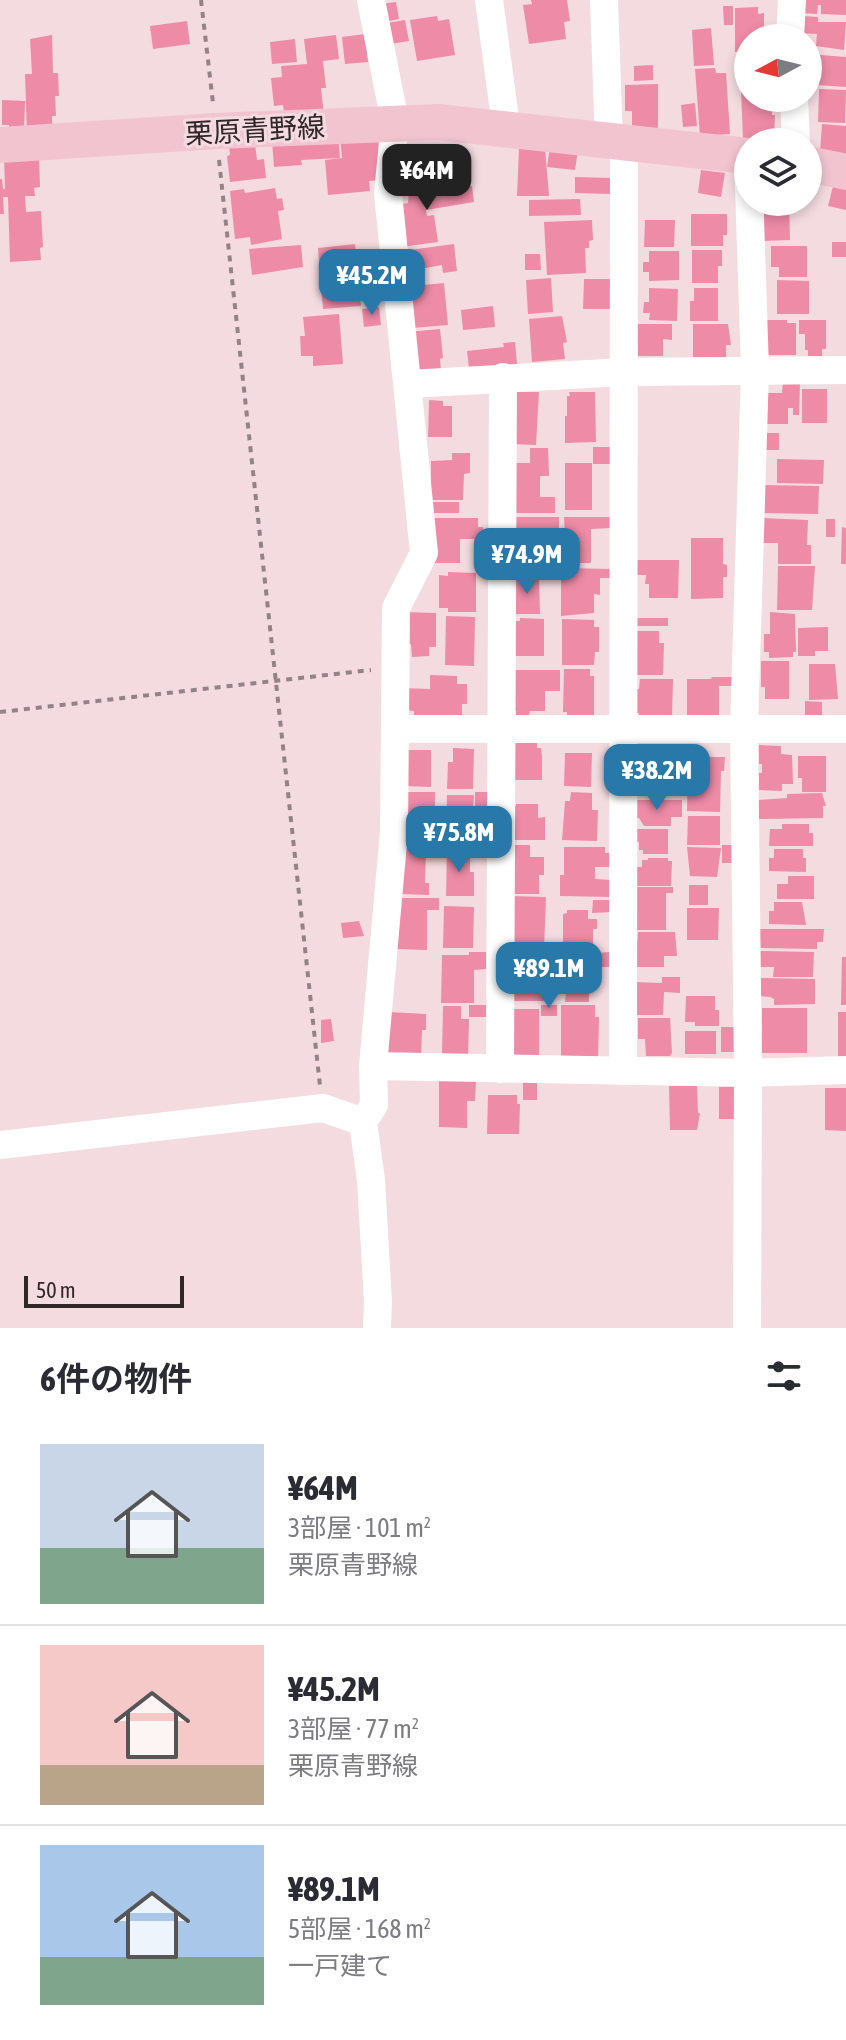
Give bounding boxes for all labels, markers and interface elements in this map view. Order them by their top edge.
north arrow [734,24,822,112]
map controls [734,24,822,216]
street label: 栗原青野線 [184,110,326,150]
button: layers [734,128,822,216]
pin: ¥64M [380,144,474,212]
text: ¥64M [400,155,454,185]
pin: ¥45.2M [307,249,437,317]
text: ¥45.2M [337,260,407,290]
pin: ¥74.9M [462,528,592,596]
text: ¥74.9M [492,539,562,569]
pin: ¥38.2M [592,744,722,812]
text: ¥38.2M [622,755,692,785]
pin: ¥75.8M [394,806,524,874]
text: ¥75.8M [424,817,494,847]
pin: ¥89.1M [484,942,614,1010]
text: ¥89.1M [514,953,584,983]
scale bar [24,1272,184,1308]
text: 50 m [36,1277,76,1303]
icon: filters [762,1354,806,1398]
text: 6件の物件 [40,1359,192,1398]
text: ¥64M [288,1468,358,1507]
icon: home [104,1476,200,1572]
text: 3部屋 · 101 m² [288,1513,431,1543]
text: 栗原青野線 [288,1550,418,1580]
text: ¥45.2M [288,1669,380,1708]
icon: home [104,1677,200,1773]
text: 3部屋 · 77 m² [288,1714,419,1744]
text: 栗原青野線 [288,1751,418,1781]
text: ¥89.1M [288,1869,380,1908]
icon: home [104,1877,200,1973]
text: 5部屋 · 168 m² [288,1914,431,1944]
text: 一戸建て [288,1951,392,1981]

